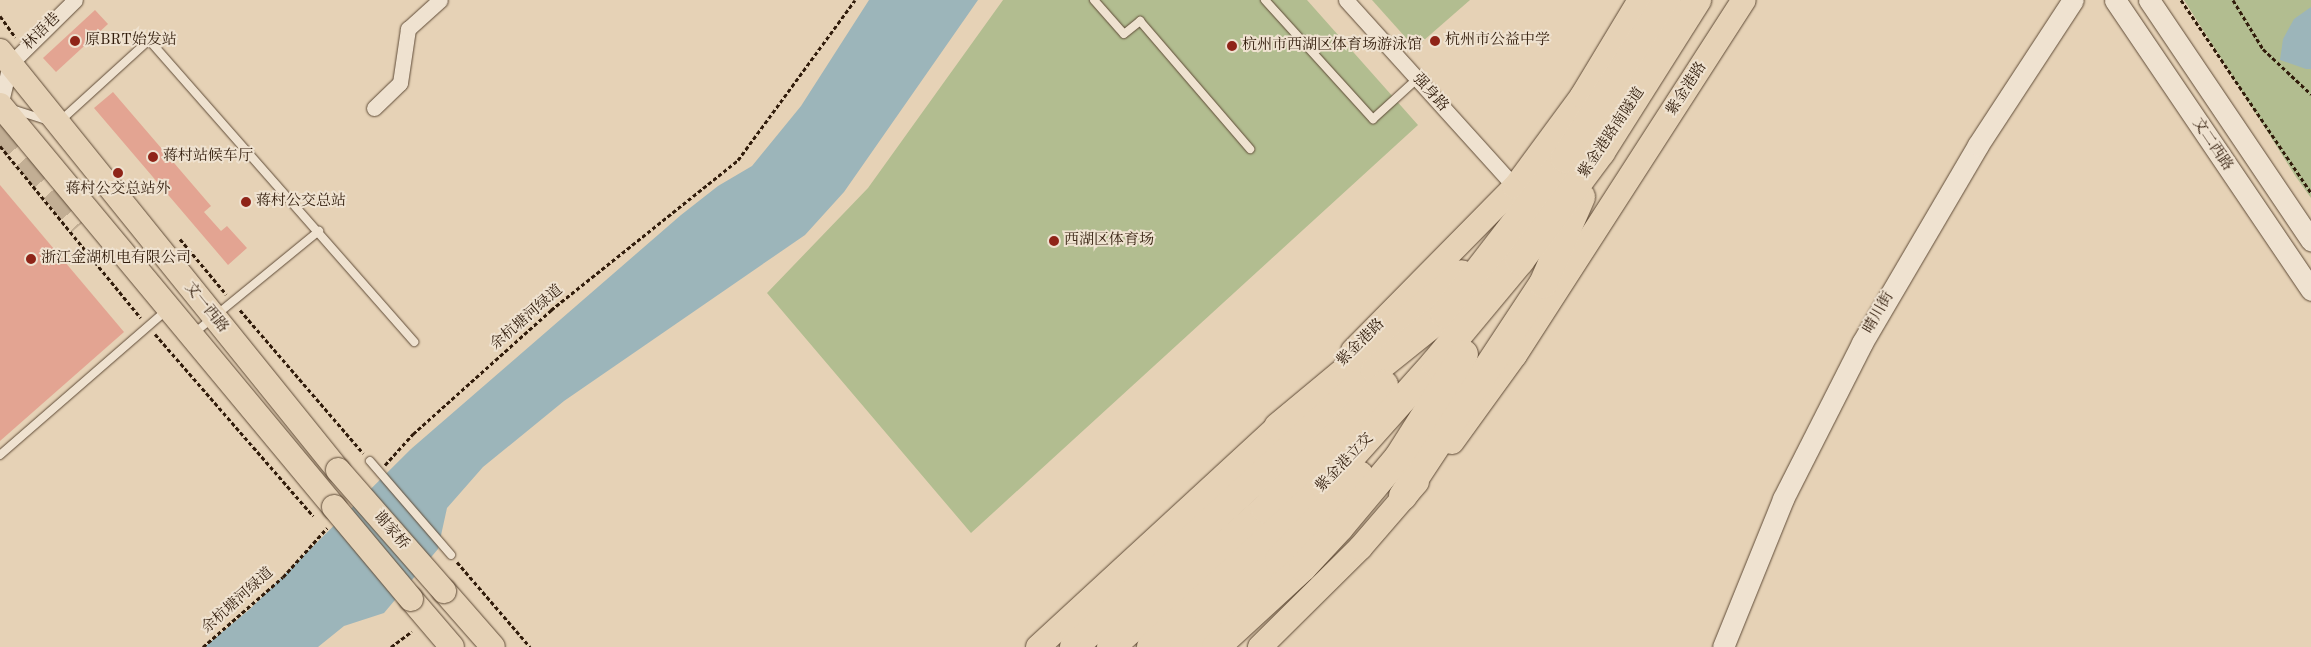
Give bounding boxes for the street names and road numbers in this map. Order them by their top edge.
street label: 林语巷 [20,10,64,54]
street label: 紫金港路 [1663,59,1711,119]
street label: 强身路 [1408,70,1452,116]
street label: 紫金港路南隧道 [1575,84,1649,182]
street label: 文二西路 [2188,115,2236,175]
street label: 文一西路 [180,279,232,337]
street label: 余杭塘河绿道 [487,282,567,354]
street label: 晴川街 [1860,289,1898,337]
street label: 紫金港路 [1333,315,1389,371]
street label: 紫金港立交 [1312,430,1378,496]
street label: 谢家桥 [369,508,413,554]
street label: 余杭塘河绿道 [199,564,277,638]

